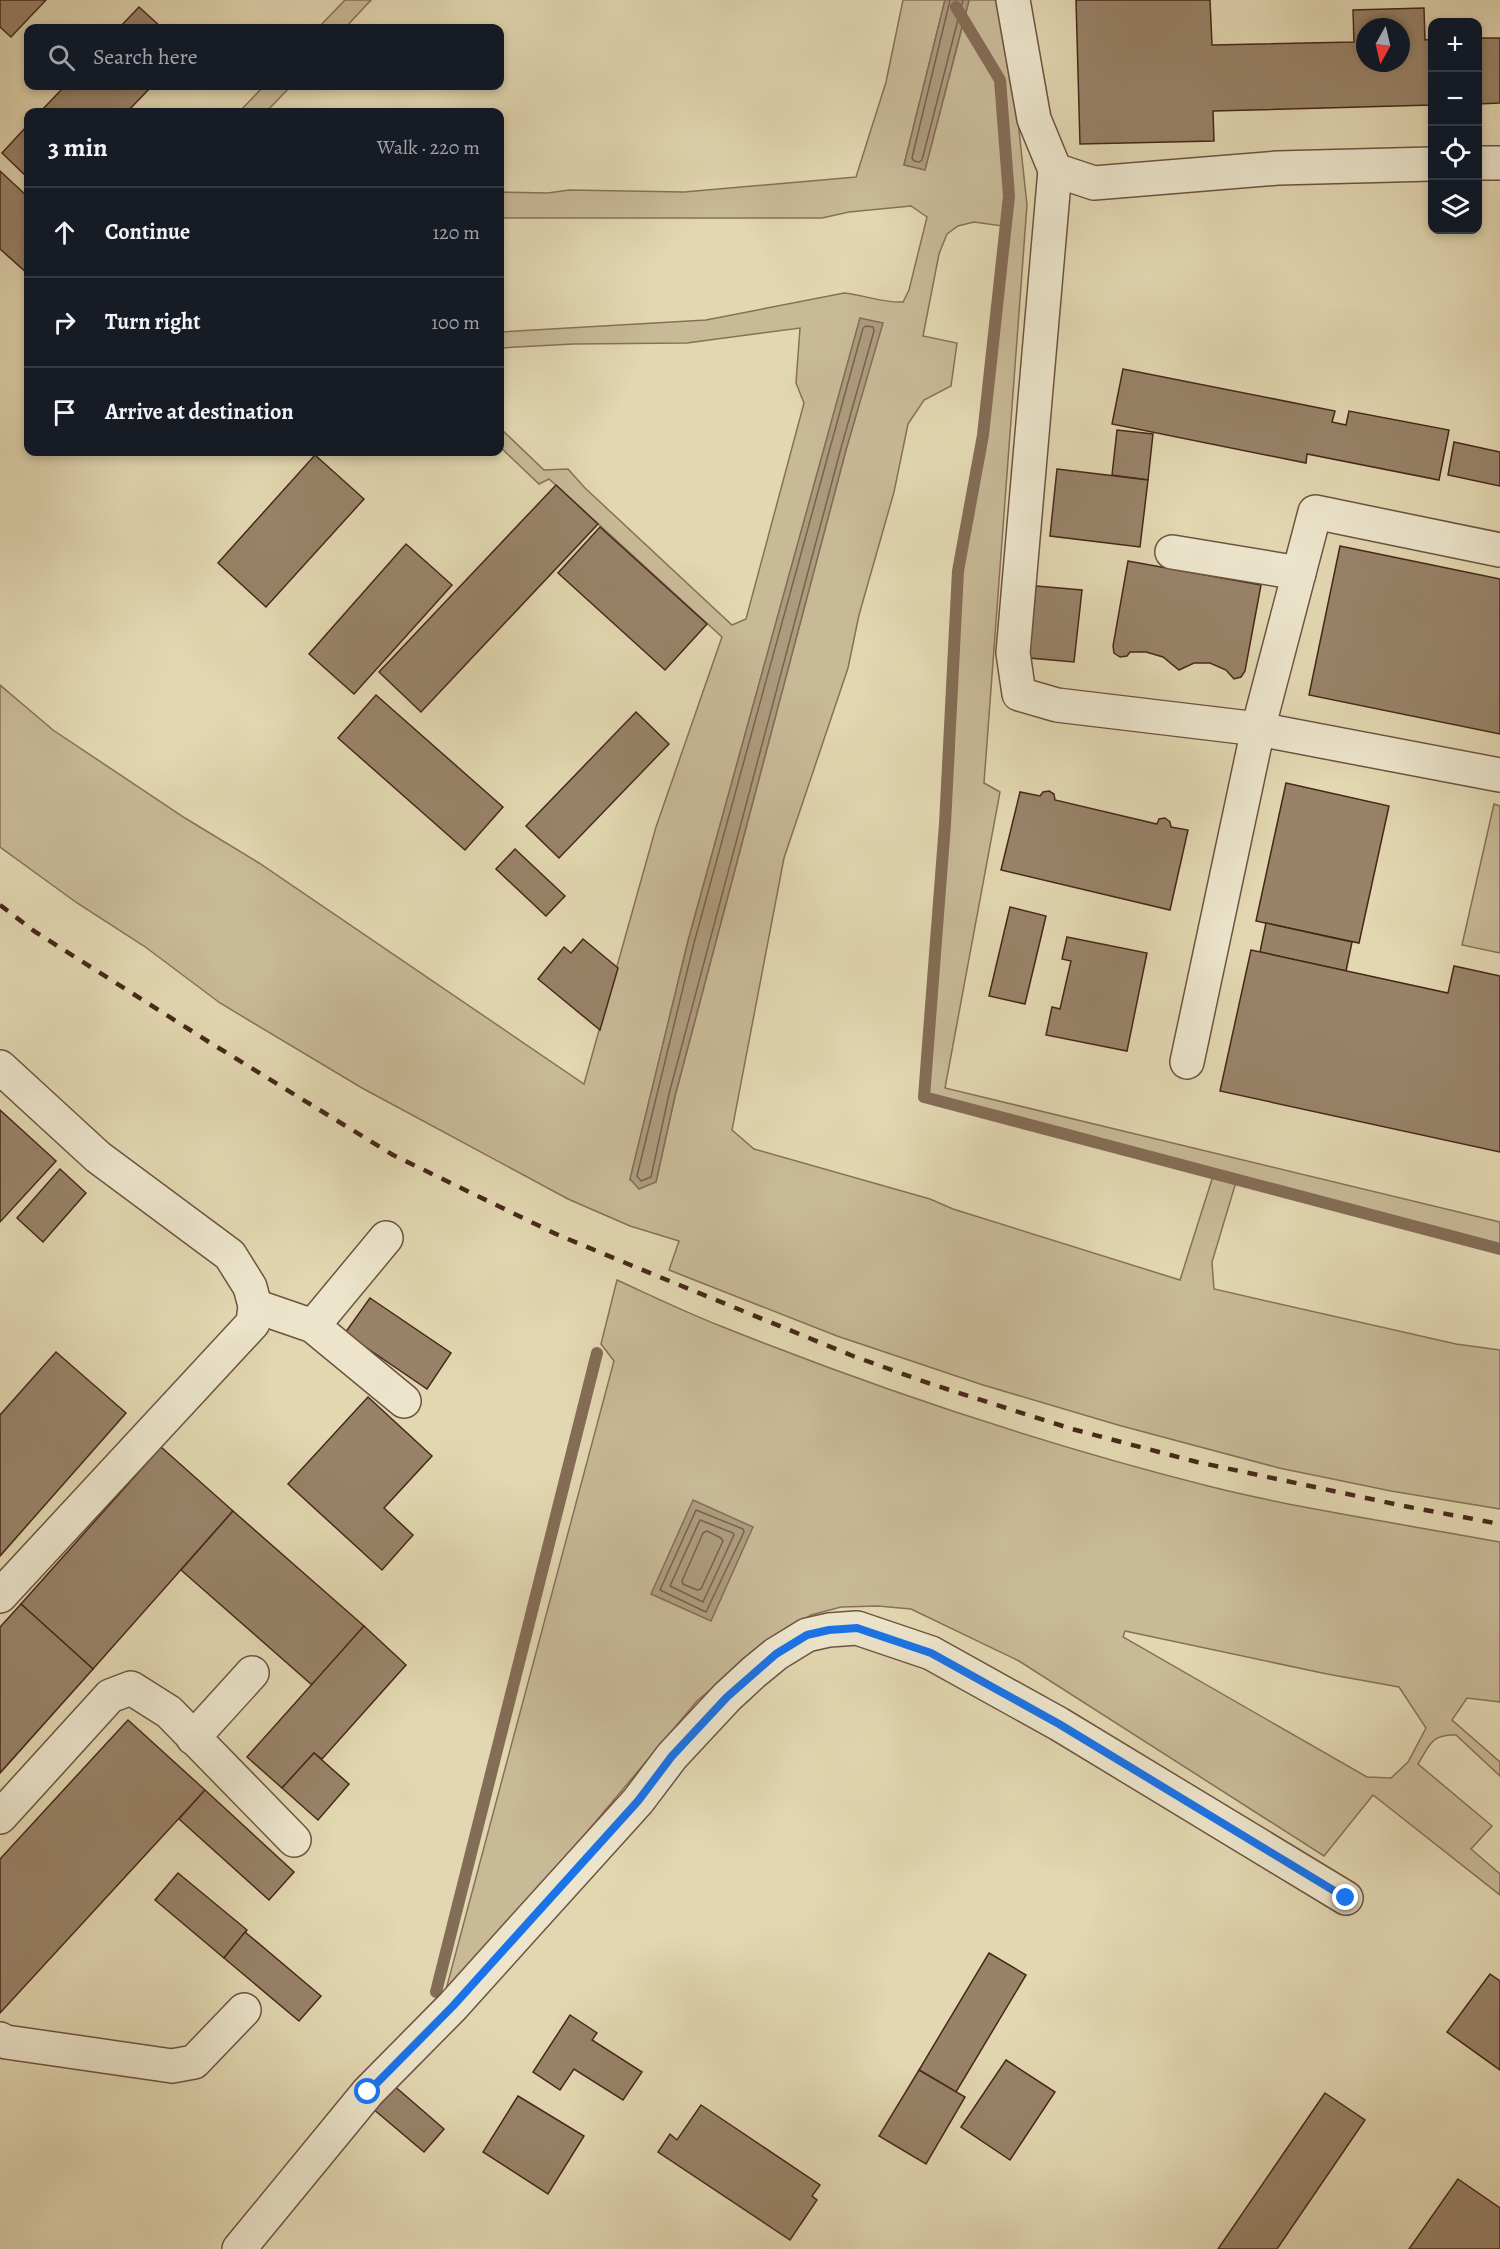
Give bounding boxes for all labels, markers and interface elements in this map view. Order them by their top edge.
north arrow [1356,18,1410,72]
map controls [1428,18,1482,234]
button: + [1428,18,1482,72]
search box [24,24,504,90]
icon: search [45,41,78,74]
text: Search here [93,42,198,72]
button: − [1428,72,1482,126]
button: locate [1428,126,1482,180]
text: 3 min [48,130,108,165]
text: Walk · 220 m [377,134,480,161]
button: layers [1428,180,1482,234]
icon: ahead [48,216,81,249]
text: Continue [105,217,190,247]
text: 120 m [432,219,480,246]
icon: right [48,306,81,339]
text: Turn right [105,307,201,337]
text: 100 m [431,309,480,336]
icon: arrive [48,396,81,429]
text: Arrive at destination [105,397,294,427]
route end [1332,1884,1358,1910]
route start [354,2078,380,2104]

